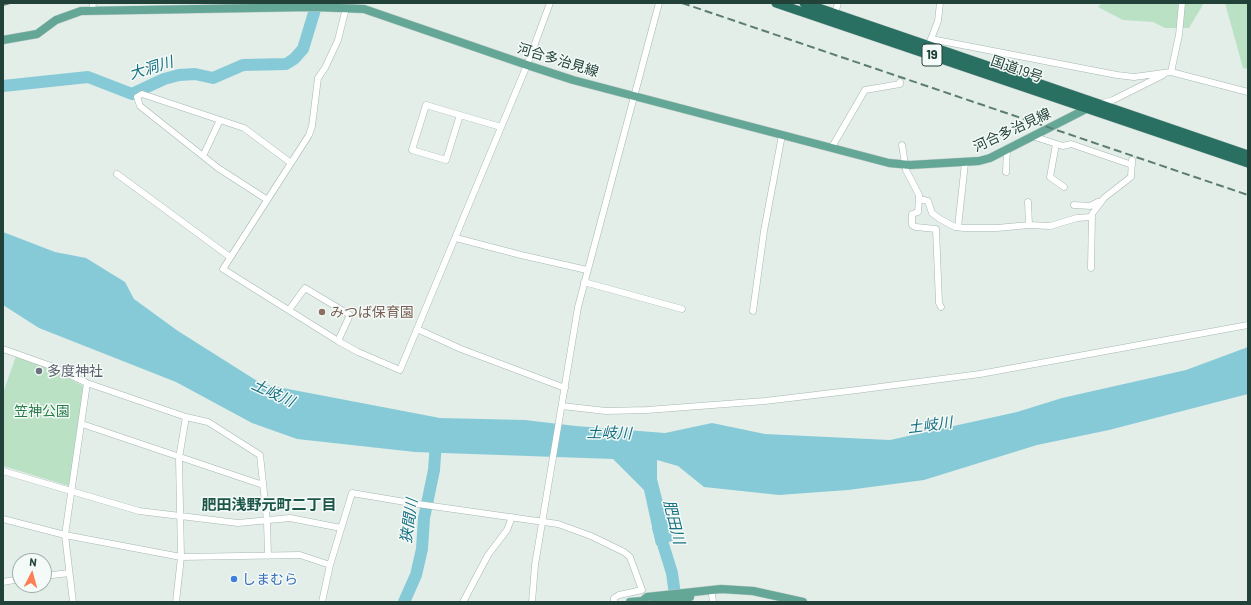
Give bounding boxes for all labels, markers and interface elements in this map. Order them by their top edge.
street label: 河合多治見線 [515,40,601,80]
road number: 19 [922,44,942,66]
street label: 国道19号 [989,52,1045,86]
water label: 大洞川 [127,53,175,83]
street label: 河合多治見線 [970,105,1054,155]
place label: みつば保育園 [330,304,414,320]
marker: みつば保育園 [317,307,327,317]
place label: 多度神社 [47,363,103,379]
marker: 多度神社 [34,366,44,376]
water label: 土岐川 [249,375,297,411]
park label: 笠神公園 [14,403,70,419]
water label: 土岐川 [907,413,953,437]
water label: 土岐川 [586,424,632,442]
district label: 肥田浅野元町二丁目 [202,496,336,514]
water label: 狭間川 [397,497,421,545]
water label: 肥田川 [660,498,688,546]
north arrow [12,553,52,593]
text: N [29,555,38,568]
place label: しまむら [242,571,298,587]
marker: しまむら [229,574,239,584]

